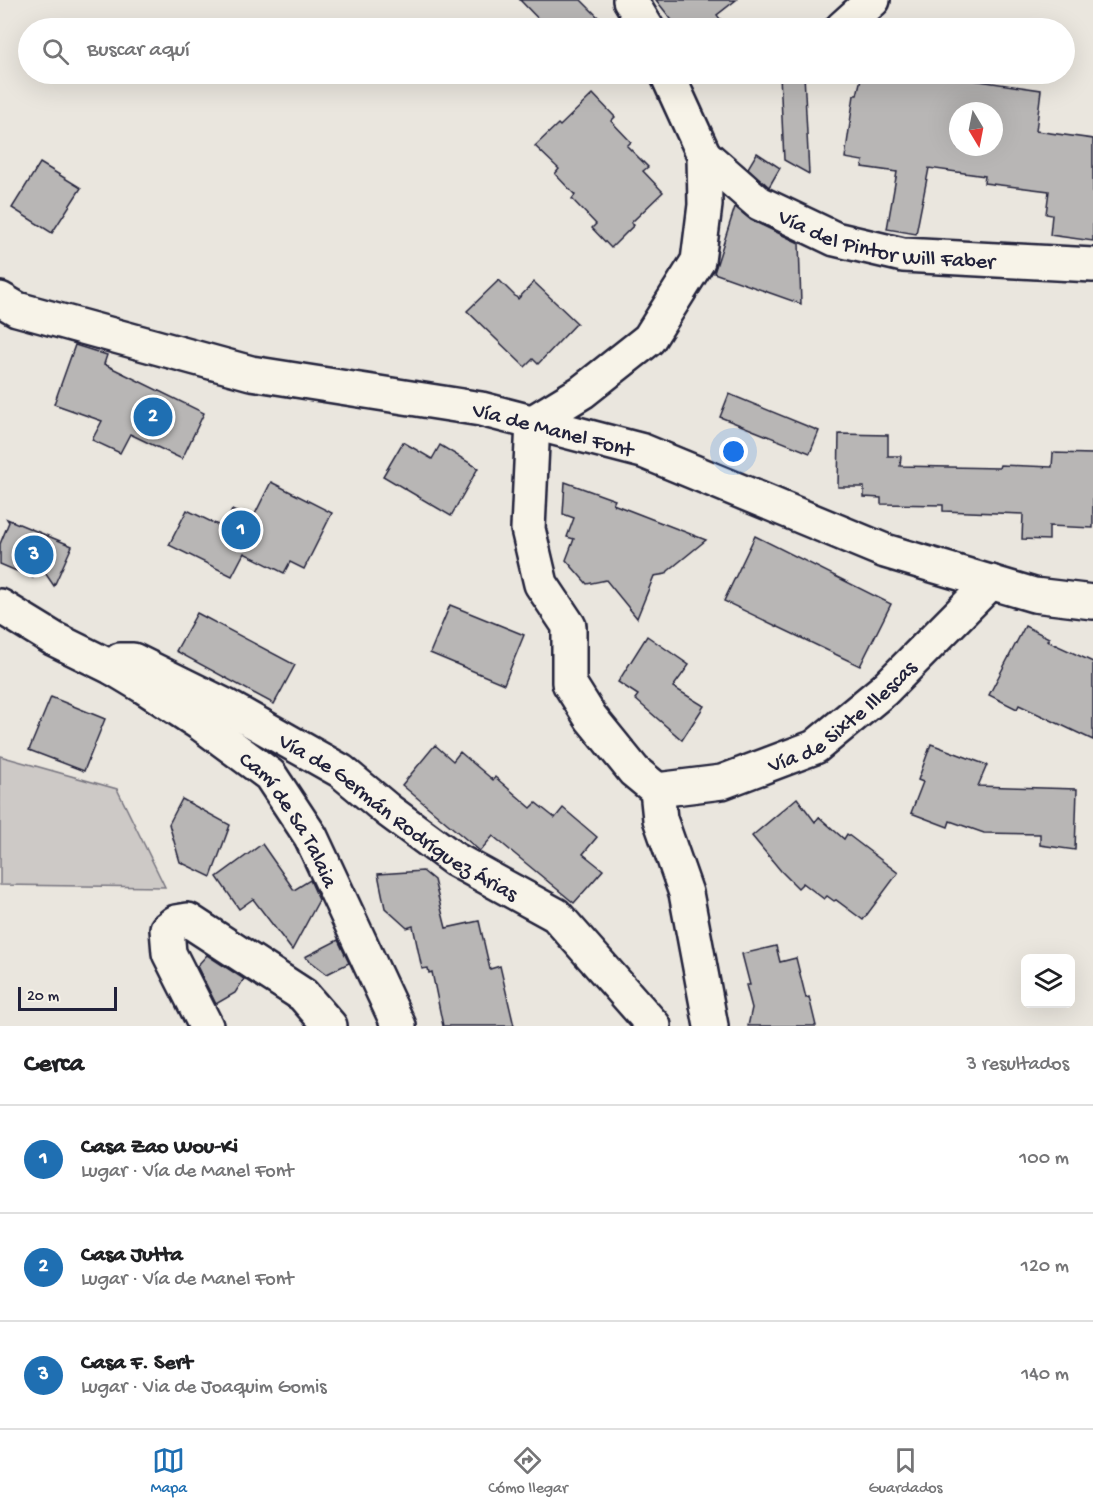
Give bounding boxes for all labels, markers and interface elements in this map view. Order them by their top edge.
search box [18,18,1075,84]
icon: search [39,35,72,68]
text: Buscar aquí [87,38,190,64]
north arrow [949,102,1003,156]
street label: Vía del Pintor Will Faber [772,205,998,277]
pin: 2 [134,394,172,440]
street label: Vía de Manel Font [470,399,638,466]
your location [719,437,748,466]
pin: 1 [222,508,260,552]
pin: 3 [15,532,54,578]
street label: Vía de Sixte Illescas [764,655,924,781]
street label: Vía de Germán Rodríguez Árias [272,729,522,909]
street label: Camí de Sa Talaia [233,748,342,893]
map controls [1021,954,1075,1008]
button: layers [1021,954,1075,1008]
scale bar [18,984,117,1012]
text: 20 m [27,988,59,1007]
text: Cerca [24,1050,84,1081]
text: 3 resultados [967,1054,1069,1077]
text: Casa Zao Wou-Ki [81,1135,238,1161]
text: 1 [39,1148,48,1171]
text: 100 m [1019,1148,1069,1171]
text: Lugar · Vía de Manel Font [81,1161,293,1184]
text: Casa Jutta [81,1243,183,1269]
text: 2 [39,1256,48,1279]
text: 120 m [1021,1256,1069,1279]
text: Lugar · Vía de Manel Font [81,1269,293,1292]
text: Casa F. Sert [81,1351,192,1377]
text: 3 [38,1364,49,1387]
text: 140 m [1021,1364,1069,1387]
text: Lugar · Via de Joaquim Gomis [81,1377,327,1400]
tab: Mapa [150,1444,187,1499]
tab: Cómo llegar [488,1444,568,1499]
tab: Guardados [869,1444,943,1499]

